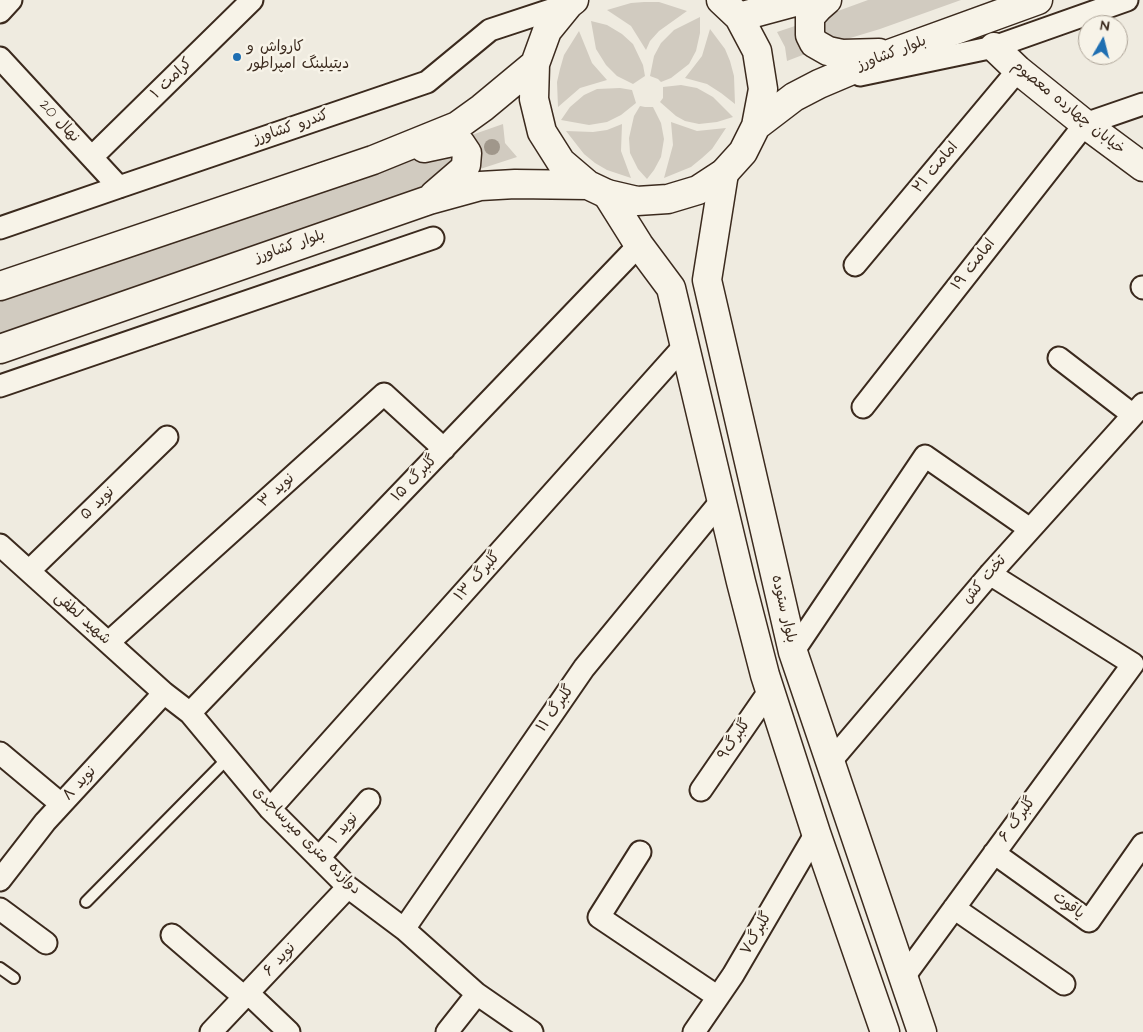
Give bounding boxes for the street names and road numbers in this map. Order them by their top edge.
street label: بلوار کشاورز [855,33,929,75]
street label: کرامت ۱ [147,55,197,103]
street label: خیابان چهارده معصوم [1008,57,1128,159]
street label: نهال 20 [35,97,83,147]
street label: کندرو کشاورز [251,107,331,149]
street label: امامت ۲۱ [909,139,963,197]
street label: بلوار کشاورز [253,227,327,267]
street label: امامت ۱۹ [948,236,1000,294]
street label: گلبرگ ۱۵ [388,452,442,506]
street label: نوید ۳ [255,470,299,512]
street label: نوید ۵ [77,483,119,525]
street label: گلبرگ ۱۳ [451,549,505,605]
street label: تخت کش [959,552,1011,608]
street label: بلوار ستوده [766,573,800,645]
street label: شهید لطفی [50,589,114,649]
street label: گلبرگ ۱۱ [533,682,579,736]
street label: گلبرگ۹ [715,716,755,764]
street label: نوید ۸ [60,763,100,805]
street label: دوازده متری میرساجدی [248,783,364,899]
street label: گلبرگ ۶ [996,794,1040,846]
street label: نوید ۱ [326,810,362,848]
street label: یاقوت [1049,889,1087,923]
street label: گلبرگ۷ [737,909,777,959]
street label: نوید ۶ [260,940,300,980]

